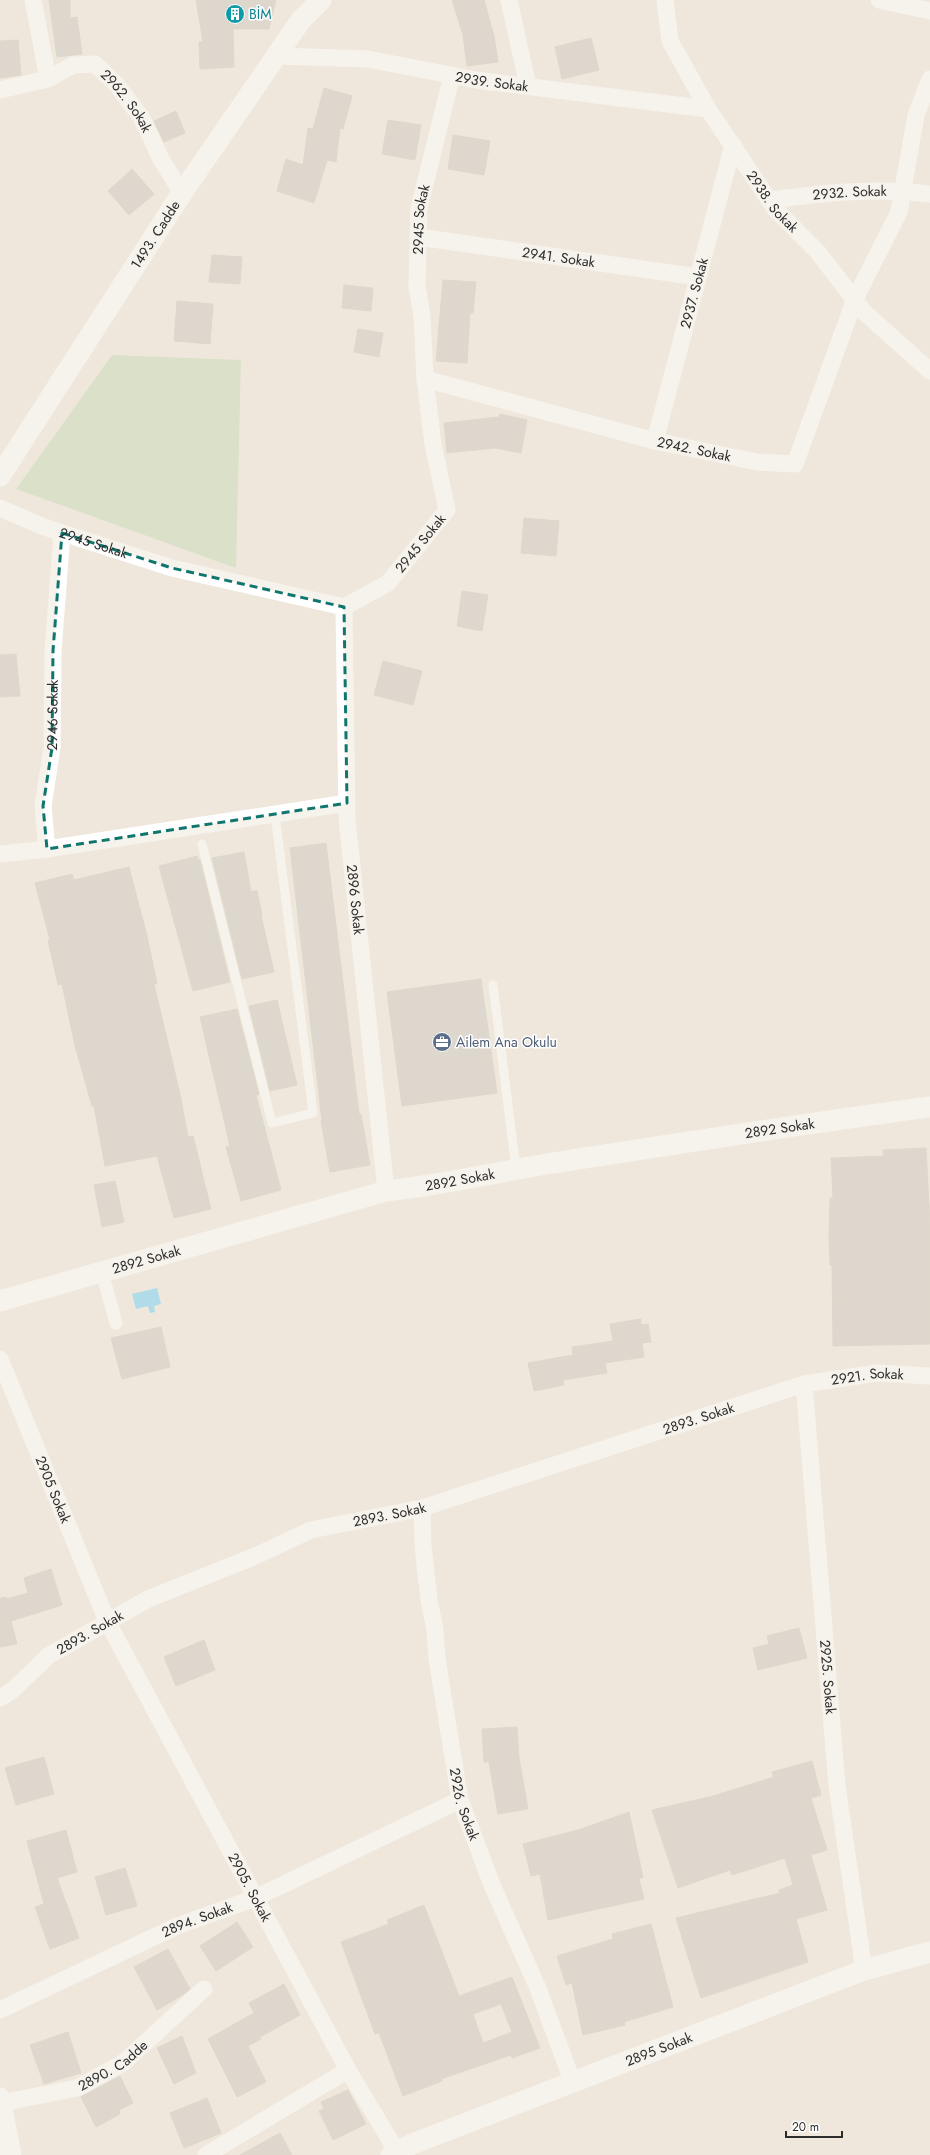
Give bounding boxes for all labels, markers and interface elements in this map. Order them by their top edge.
building icon: BİM [224,3,246,25]
place label: BİM [249,4,272,24]
street label: 2962. Sokak [96,65,157,136]
street label: 2939. Sokak [454,66,530,97]
street label: 2938. Sokak [742,166,803,237]
street label: 2945 Sokak [408,181,435,255]
street label: 2932. Sokak [811,181,888,205]
street label: 1493. Cadde [126,196,185,273]
street label: 2941. Sokak [521,242,597,272]
street label: 2937. Sokak [675,255,713,331]
street label: 2942. Sokak [655,432,734,467]
street label: 2945 Sokak [390,509,451,577]
street label: 2945 Sokak [57,523,131,563]
street label: 2946 Sokak [42,679,63,751]
street label: 2896 Sokak [342,863,369,936]
office icon: Ailem Ana Okulu [431,1031,453,1053]
place label: Ailem Ana Okulu [456,1032,557,1052]
street label: 2892 Sokak [743,1113,817,1143]
street label: 2892 Sokak [424,1163,497,1196]
street label: 2892 Sokak [110,1240,184,1279]
street label: 2921. Sokak [830,1363,905,1390]
street label: 2893. Sokak [660,1397,737,1439]
street label: 2905 Sokak [31,1453,76,1527]
street label: 2893. Sokak [351,1497,429,1531]
street label: 2893. Sokak [53,1605,127,1659]
street label: 2925. Sokak [815,1639,841,1716]
street label: 2926. Sokak [445,1766,485,1844]
street label: 2905. Sokak [223,1849,277,1926]
street label: 2894. Sokak [158,1897,236,1942]
street label: 2895 Sokak [622,2027,696,2071]
street label: 2890. Cadde [74,2035,152,2096]
scale bar [786,2113,842,2139]
text: 20 m [792,2118,819,2136]

